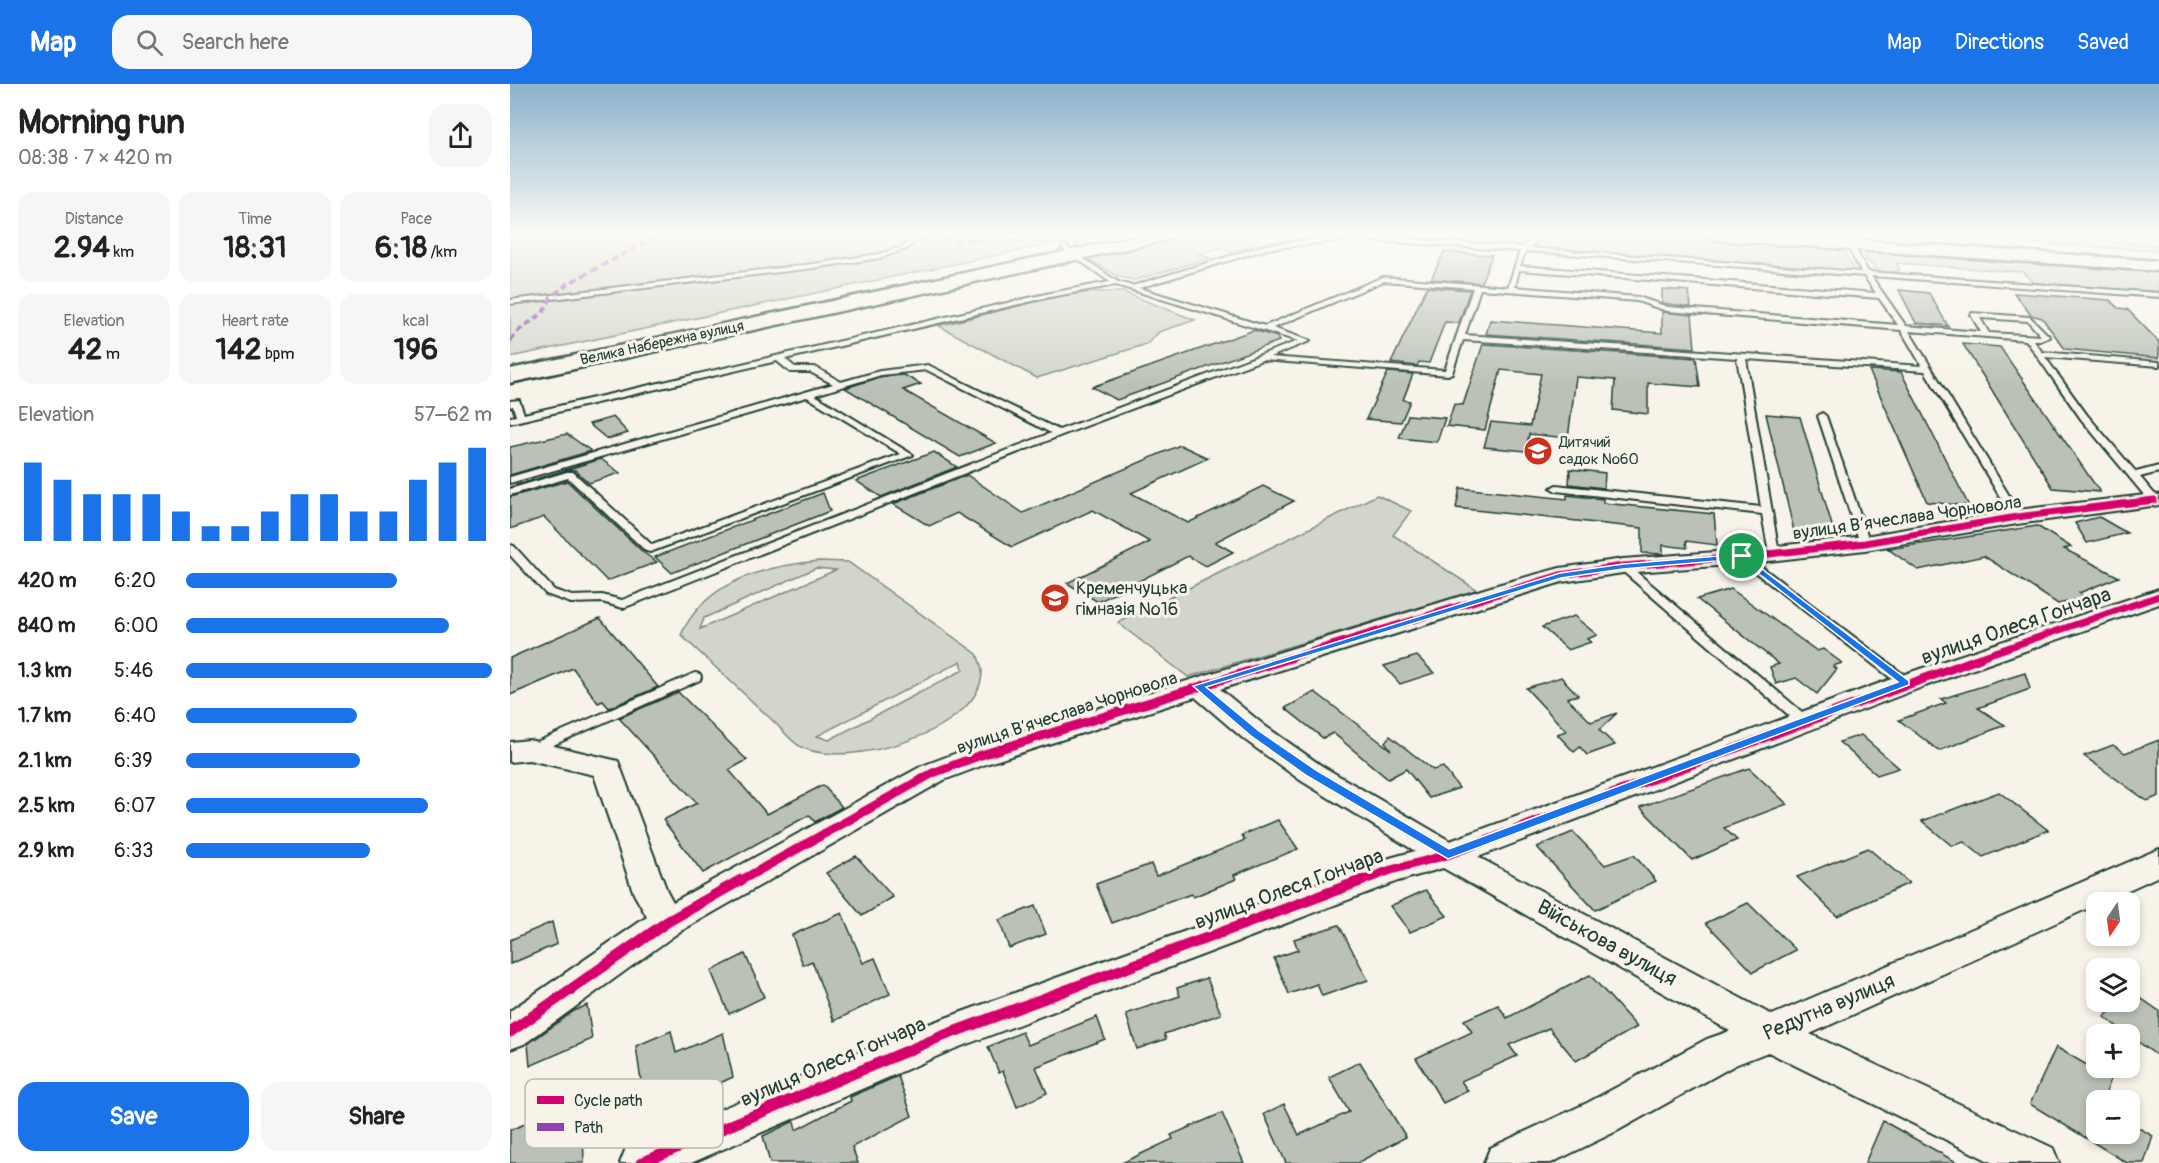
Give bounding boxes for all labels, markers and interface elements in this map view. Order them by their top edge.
search box [112,15,532,69]
text: Map [30,25,76,60]
icon: search [133,26,166,59]
text: Search here [181,28,289,56]
text: Map [1887,29,1922,56]
text: Directions [1955,29,2044,56]
text: Saved [2077,29,2129,56]
text: Morning run [18,102,185,143]
button: share [429,104,492,167]
text: 08:38 · 7 × 420 m [18,145,172,170]
text: Distance [65,209,123,229]
text: Time [238,209,272,229]
text: Pace [400,209,432,229]
text: 2.94 [54,229,110,266]
text: 18:31 [223,229,287,266]
text: 6:18 [375,229,427,266]
text: km [110,242,134,262]
text: /km [427,242,457,262]
text: Elevation [64,311,124,331]
text: Heart rate [221,311,289,331]
text: kcal [403,311,429,331]
street label: Велика Набережна вулиця [578,316,746,370]
text: 42 [68,331,102,368]
text: 142 [216,331,261,368]
text: 196 [394,331,438,368]
text: m [102,344,120,364]
text: bpm [261,344,295,364]
text: Elevation [18,402,94,427]
text: 57–62 m [414,402,492,427]
place label: Дитячий садок №60 [1558,433,1639,469]
school or university icon: Дитячий садок №60 [1522,435,1554,467]
street label: вулиця Вʼячеслава Чорновола [1791,491,2023,545]
pin [1716,530,1767,581]
icon: arrive [1725,539,1758,572]
text: 420 m [18,568,77,593]
text: 6:20 [114,568,156,593]
place label: Кременчуцька гімназія №16 [1076,577,1187,621]
street label: вулиця Олеся Гончара [1918,581,2114,671]
school or university icon: Кременчуцька гімназія №16 [1039,582,1071,614]
text: 840 m [18,613,75,638]
text: 6:00 [114,613,158,638]
text: 1.3 km [18,658,72,683]
text: 5:46 [114,658,153,683]
street label: вулиця Вʼячеслава Чорновола [954,666,1180,760]
text: 1.7 km [18,703,71,728]
text: 6:40 [114,703,156,728]
text: 2.1 km [18,748,72,773]
text: 6:39 [114,748,152,773]
text: 2.5 km [18,793,75,818]
text: 6:07 [114,793,155,818]
text: 2.9 km [18,838,74,863]
text: 6:33 [114,838,153,863]
street label: вулиця Олеся Гончара [1191,842,1387,936]
north arrow [2086,892,2140,946]
map controls [2086,892,2140,1144]
street label: Військова вулиця [1532,893,1682,993]
button: layers [2086,958,2140,1012]
street label: Редутна вулиця [1759,967,1899,1047]
street label: вулиця Олеся Гончара [736,1011,930,1113]
button: + [2086,1024,2140,1078]
legend [525,1079,723,1148]
button: Save [18,1082,249,1151]
button: Share [261,1082,492,1151]
button: − [2086,1090,2140,1144]
text: Cycle path [574,1091,642,1111]
text: Path [574,1118,603,1138]

